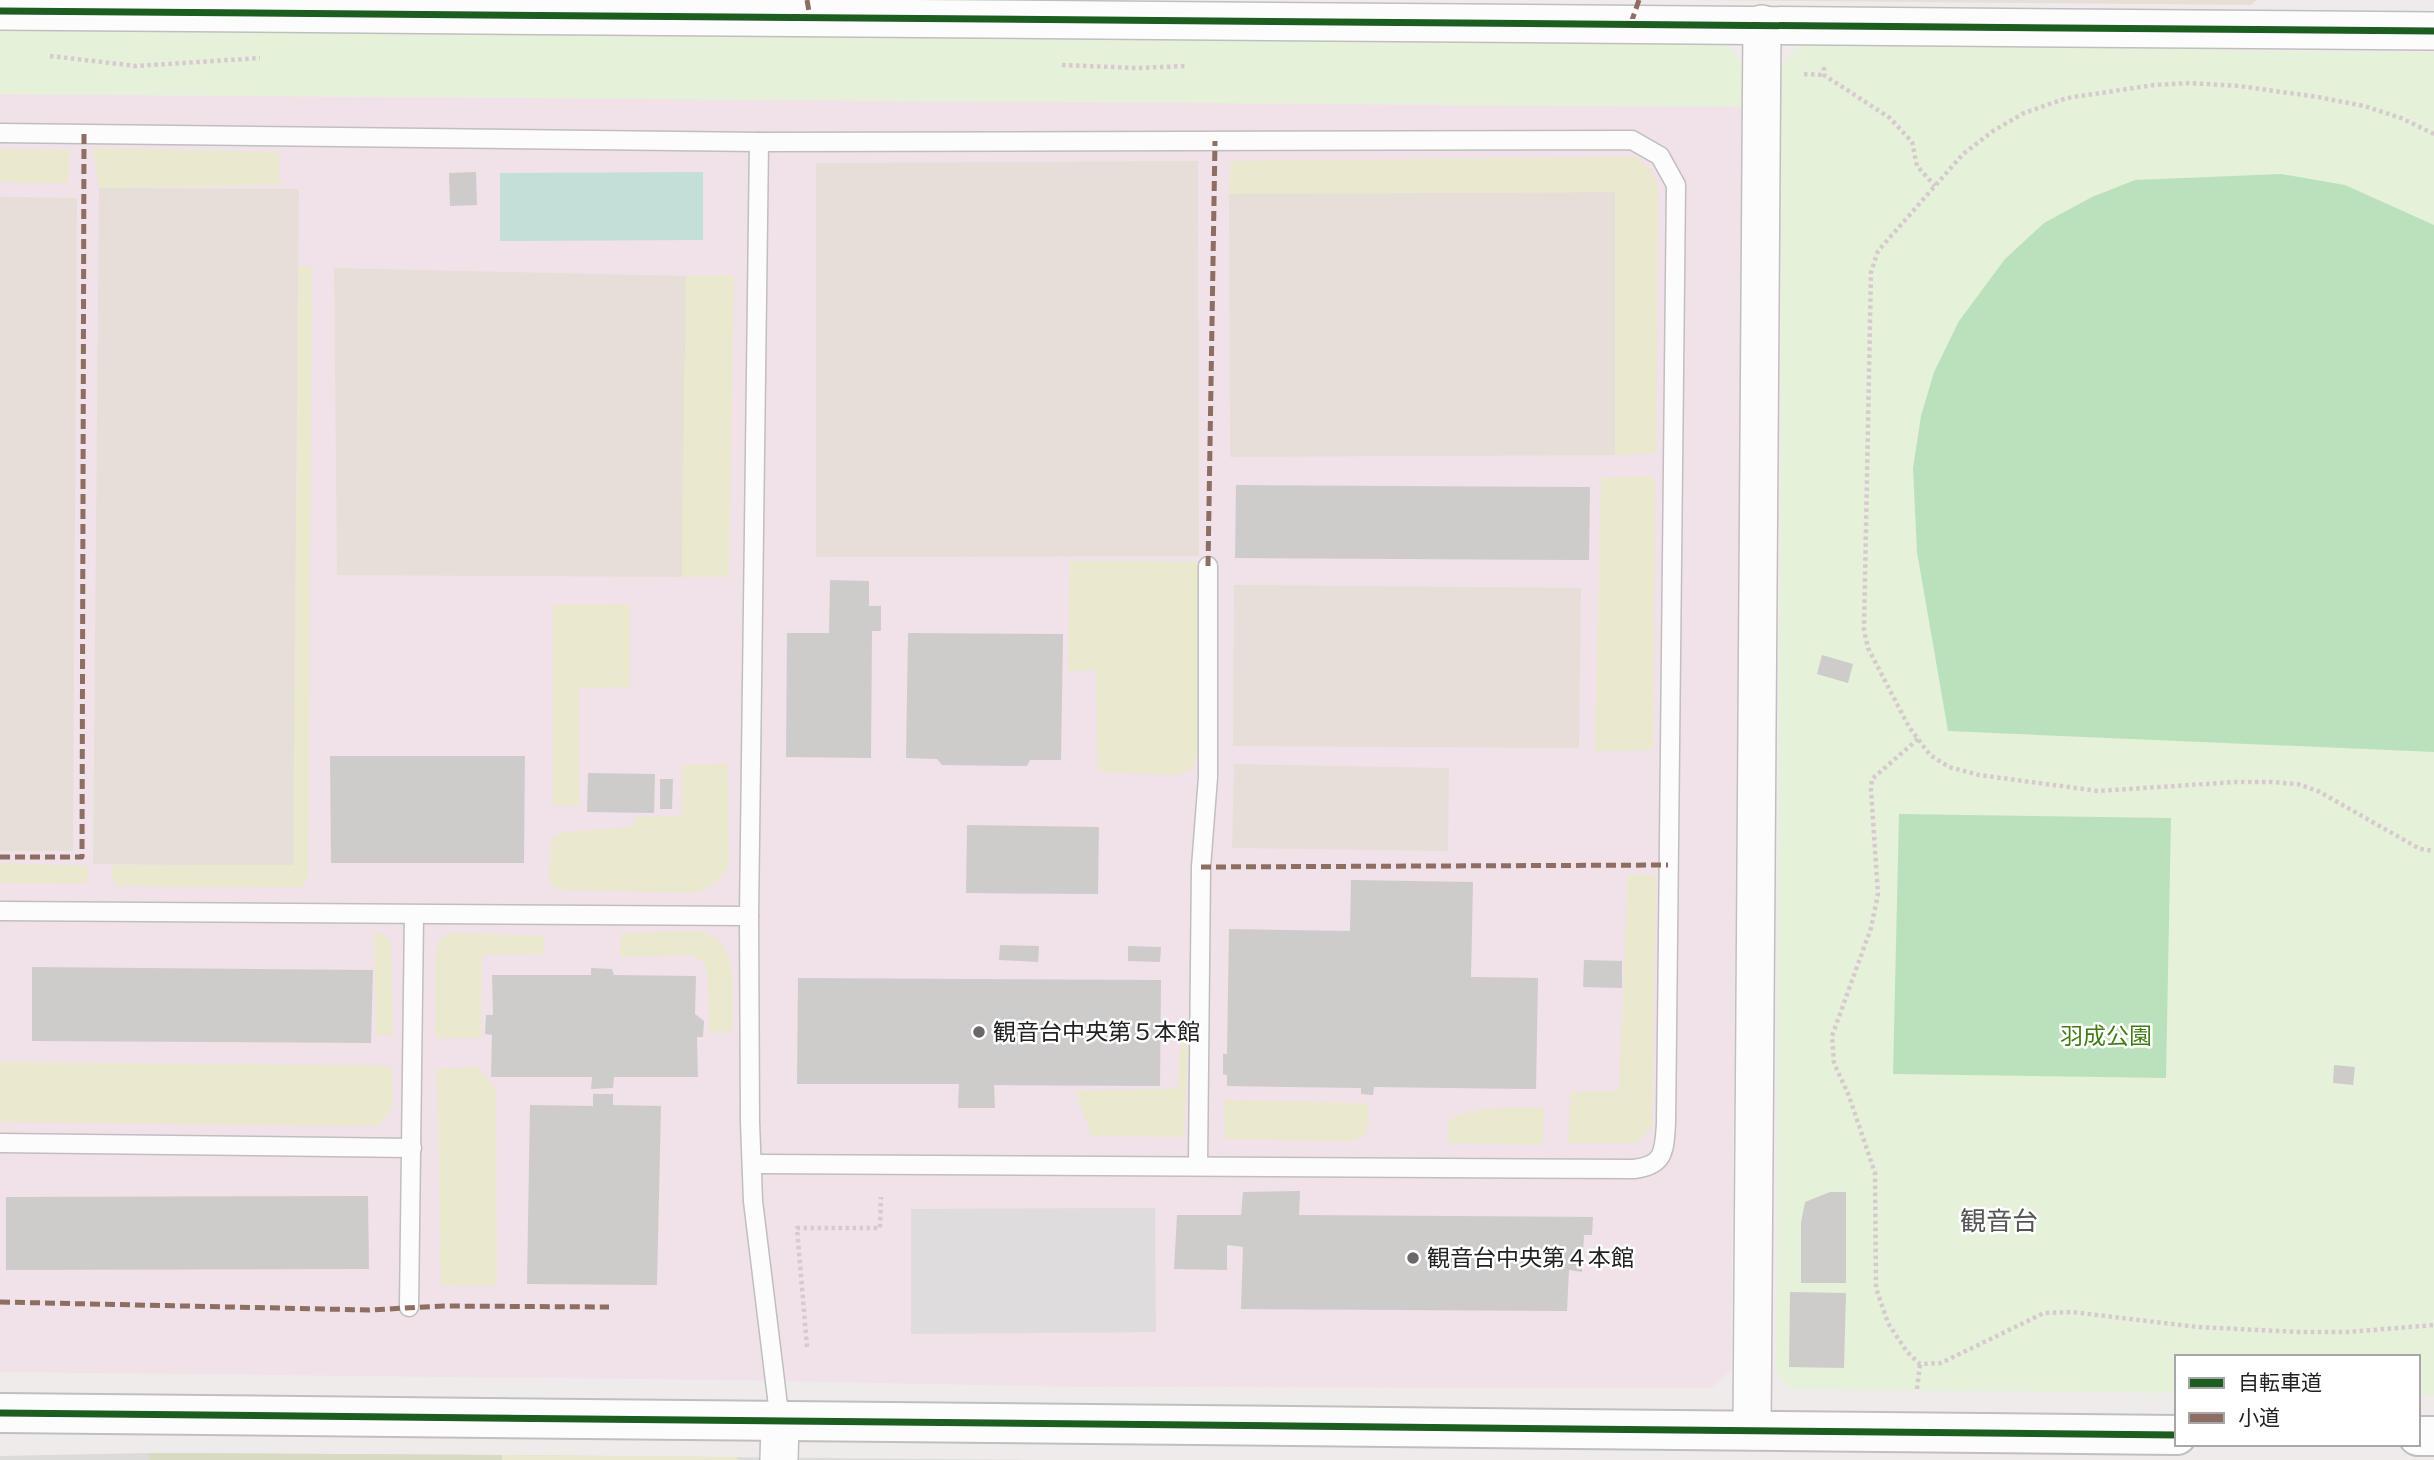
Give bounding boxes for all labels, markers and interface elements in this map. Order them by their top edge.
place label: 観音台中央第５本館 [993,1019,1200,1045]
park label: 羽成公園 [2060,1023,2152,1049]
marker: 観音台中央第５本館 [971,1024,987,1040]
district label: 観音台 [1960,1206,2038,1236]
place label: 観音台中央第４本館 [1427,1245,1634,1271]
marker: 観音台中央第４本館 [1405,1250,1421,1266]
legend [2175,1355,2420,1446]
text: 自転車道 [2238,1371,2322,1394]
text: 小道 [2238,1406,2280,1429]

